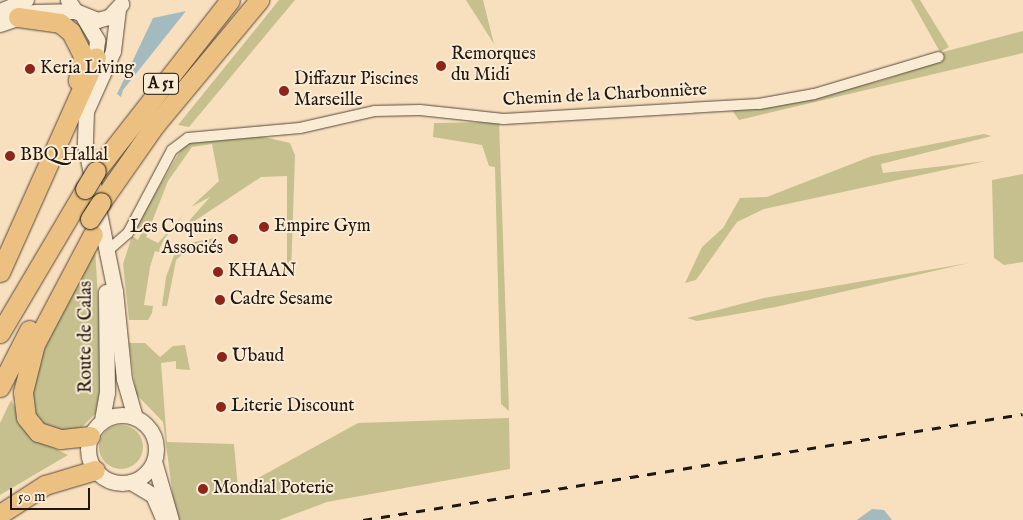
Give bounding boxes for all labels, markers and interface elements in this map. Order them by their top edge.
place label: Remorques du Midi [451,45,536,88]
place label: Keria Living [40,58,134,80]
marker: Remorques du Midi [435,60,447,72]
marker: Keria Living [24,63,36,75]
road number: A 51 [142,70,180,98]
place label: Diffazur Piscines Marseille [294,70,418,112]
street label: Chemin de la Charbonnière [502,80,708,112]
marker: Diffazur Piscines Marseille [278,85,290,97]
place label: BBQ Hallal [20,145,108,167]
marker: BBQ Hallal [4,150,16,162]
place label: Empire Gym [274,216,371,238]
place label: Les Coquins Associés [130,218,223,260]
marker: Empire Gym [258,221,270,233]
marker: Les Coquins Associés [227,233,239,245]
place label: KHAAN [228,261,296,283]
marker: KHAAN [212,266,224,278]
street label: Route de Calas [76,281,98,393]
place label: Cadre Sesame [230,289,333,311]
marker: Cadre Sesame [214,294,226,306]
place label: Ubaud [232,346,284,368]
marker: Ubaud [216,351,228,363]
place label: Literie Discount [231,396,355,418]
marker: Literie Discount [215,401,227,413]
scale bar [12,478,92,510]
place label: Mondial Poterie [213,478,334,500]
marker: Mondial Poterie [197,483,209,495]
text: 50 m [18,487,46,506]

